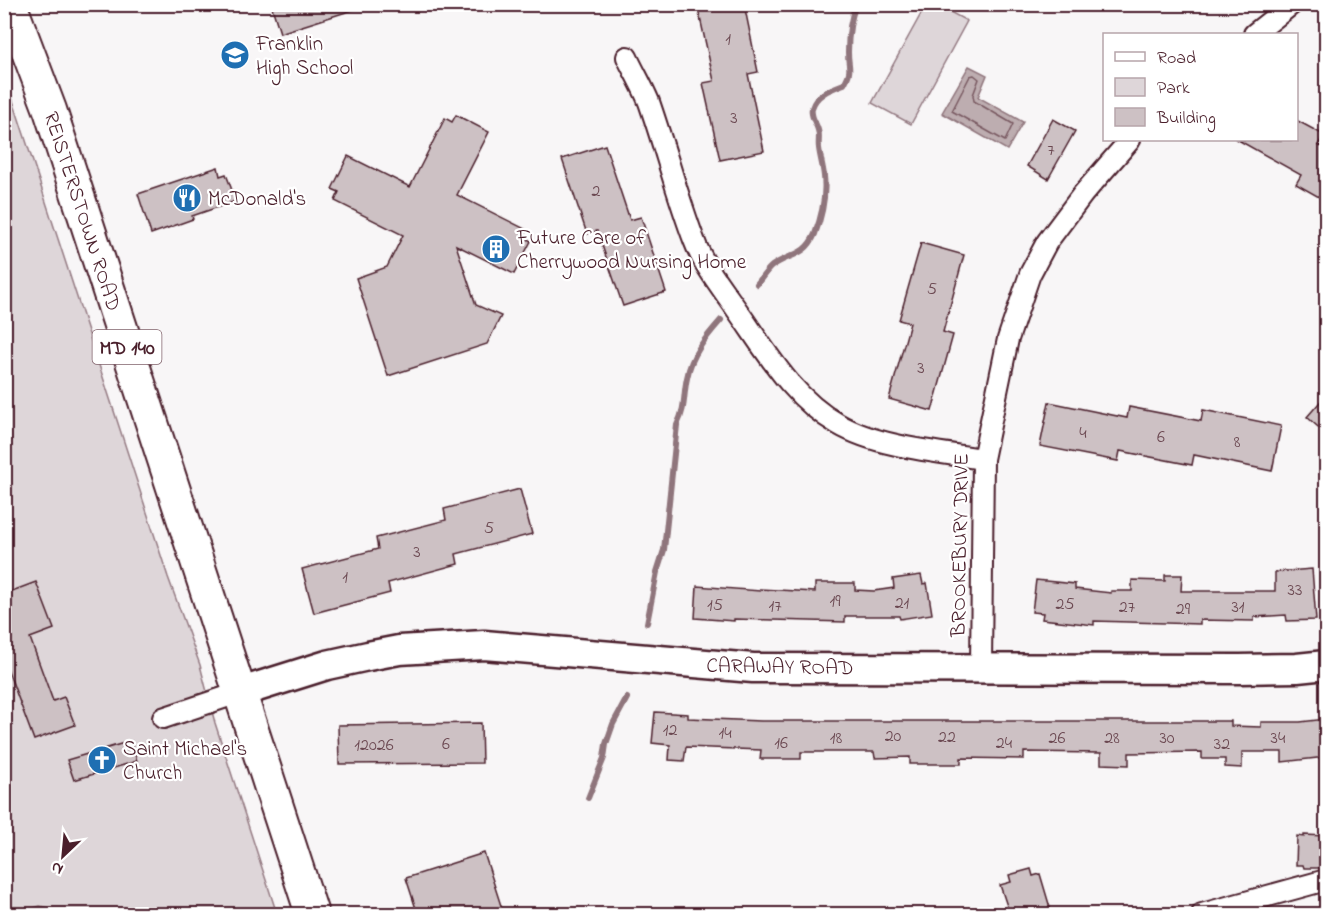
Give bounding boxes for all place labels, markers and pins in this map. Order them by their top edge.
place label: Franklin High School [255,30,353,86]
school or university icon: Franklin High School [219,39,251,71]
restaurant icon: McDonald's [171,182,203,214]
place label: McDonald's [208,185,306,215]
place label: Future Care of Cherrywood Nursing Home [516,224,747,280]
building icon: Future Care of Cherrywood Nursing Home [480,233,512,265]
place label: Saint Michael's Church [123,735,247,789]
church icon: Saint Michael's Church [86,744,118,776]

